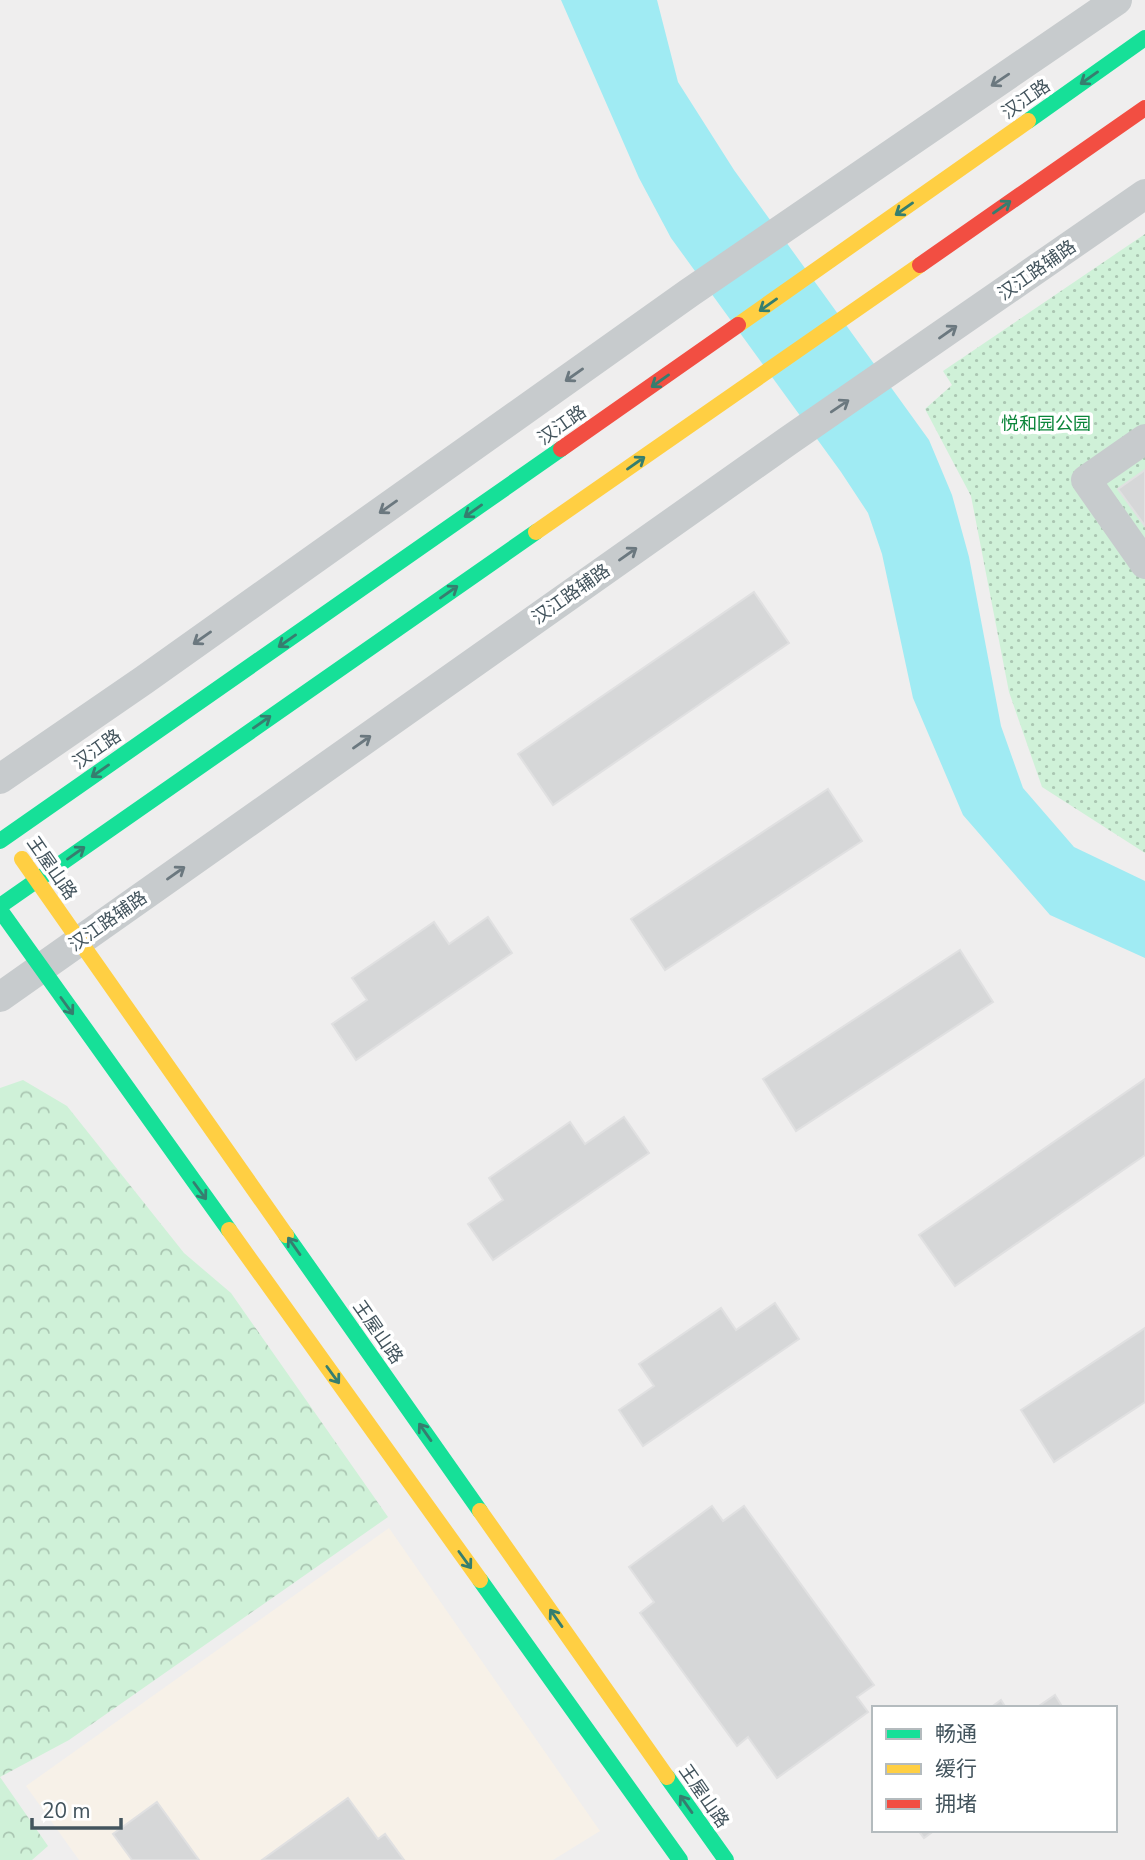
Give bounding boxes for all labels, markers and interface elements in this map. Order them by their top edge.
one-way arrow [1080,71,1099,85]
one-way arrow [991,73,1010,87]
street label: 汉江路 [997,74,1055,124]
one-way arrow [991,200,1011,214]
one-way arrow [895,202,914,216]
street label: 汉江路辅路 [993,234,1081,306]
one-way arrow [759,298,778,312]
one-way arrow [938,325,957,339]
one-way arrow [565,368,584,382]
one-way arrow [651,374,670,388]
one-way arrow [830,399,849,413]
street label: 汉江路 [533,400,591,450]
park label: 悦和园公园 [1001,412,1091,436]
one-way arrow [626,456,645,470]
one-way arrow [379,500,398,514]
one-way arrow [464,504,483,518]
one-way arrow [618,547,637,561]
street label: 汉江路辅路 [527,558,615,630]
one-way arrow [439,585,458,599]
one-way arrow [193,631,212,645]
one-way arrow [277,634,297,648]
one-way arrow [252,715,271,729]
street label: 汉江路 [68,724,126,774]
one-way arrow [352,735,371,749]
one-way arrow [91,764,110,778]
street label: 王屋山路 [22,832,82,904]
one-way arrow [66,846,85,860]
one-way arrow [166,866,185,880]
street label: 汉江路辅路 [64,885,152,957]
one-way arrow [60,996,74,1015]
one-way arrow [192,1181,207,1200]
one-way arrow [287,1237,301,1256]
street label: 王屋山路 [348,1296,408,1368]
one-way arrow [325,1365,340,1384]
one-way arrow [418,1423,432,1442]
one-way arrow [458,1550,472,1569]
one-way arrow [549,1609,563,1628]
legend [872,1706,1117,1832]
text: 畅通 [935,1720,977,1748]
text: 缓行 [935,1755,977,1783]
street label: 王屋山路 [674,1760,734,1832]
scale bar [32,1786,121,1830]
text: 拥堵 [935,1790,977,1818]
one-way arrow [679,1795,693,1814]
text: 20 m [42,1797,91,1825]

